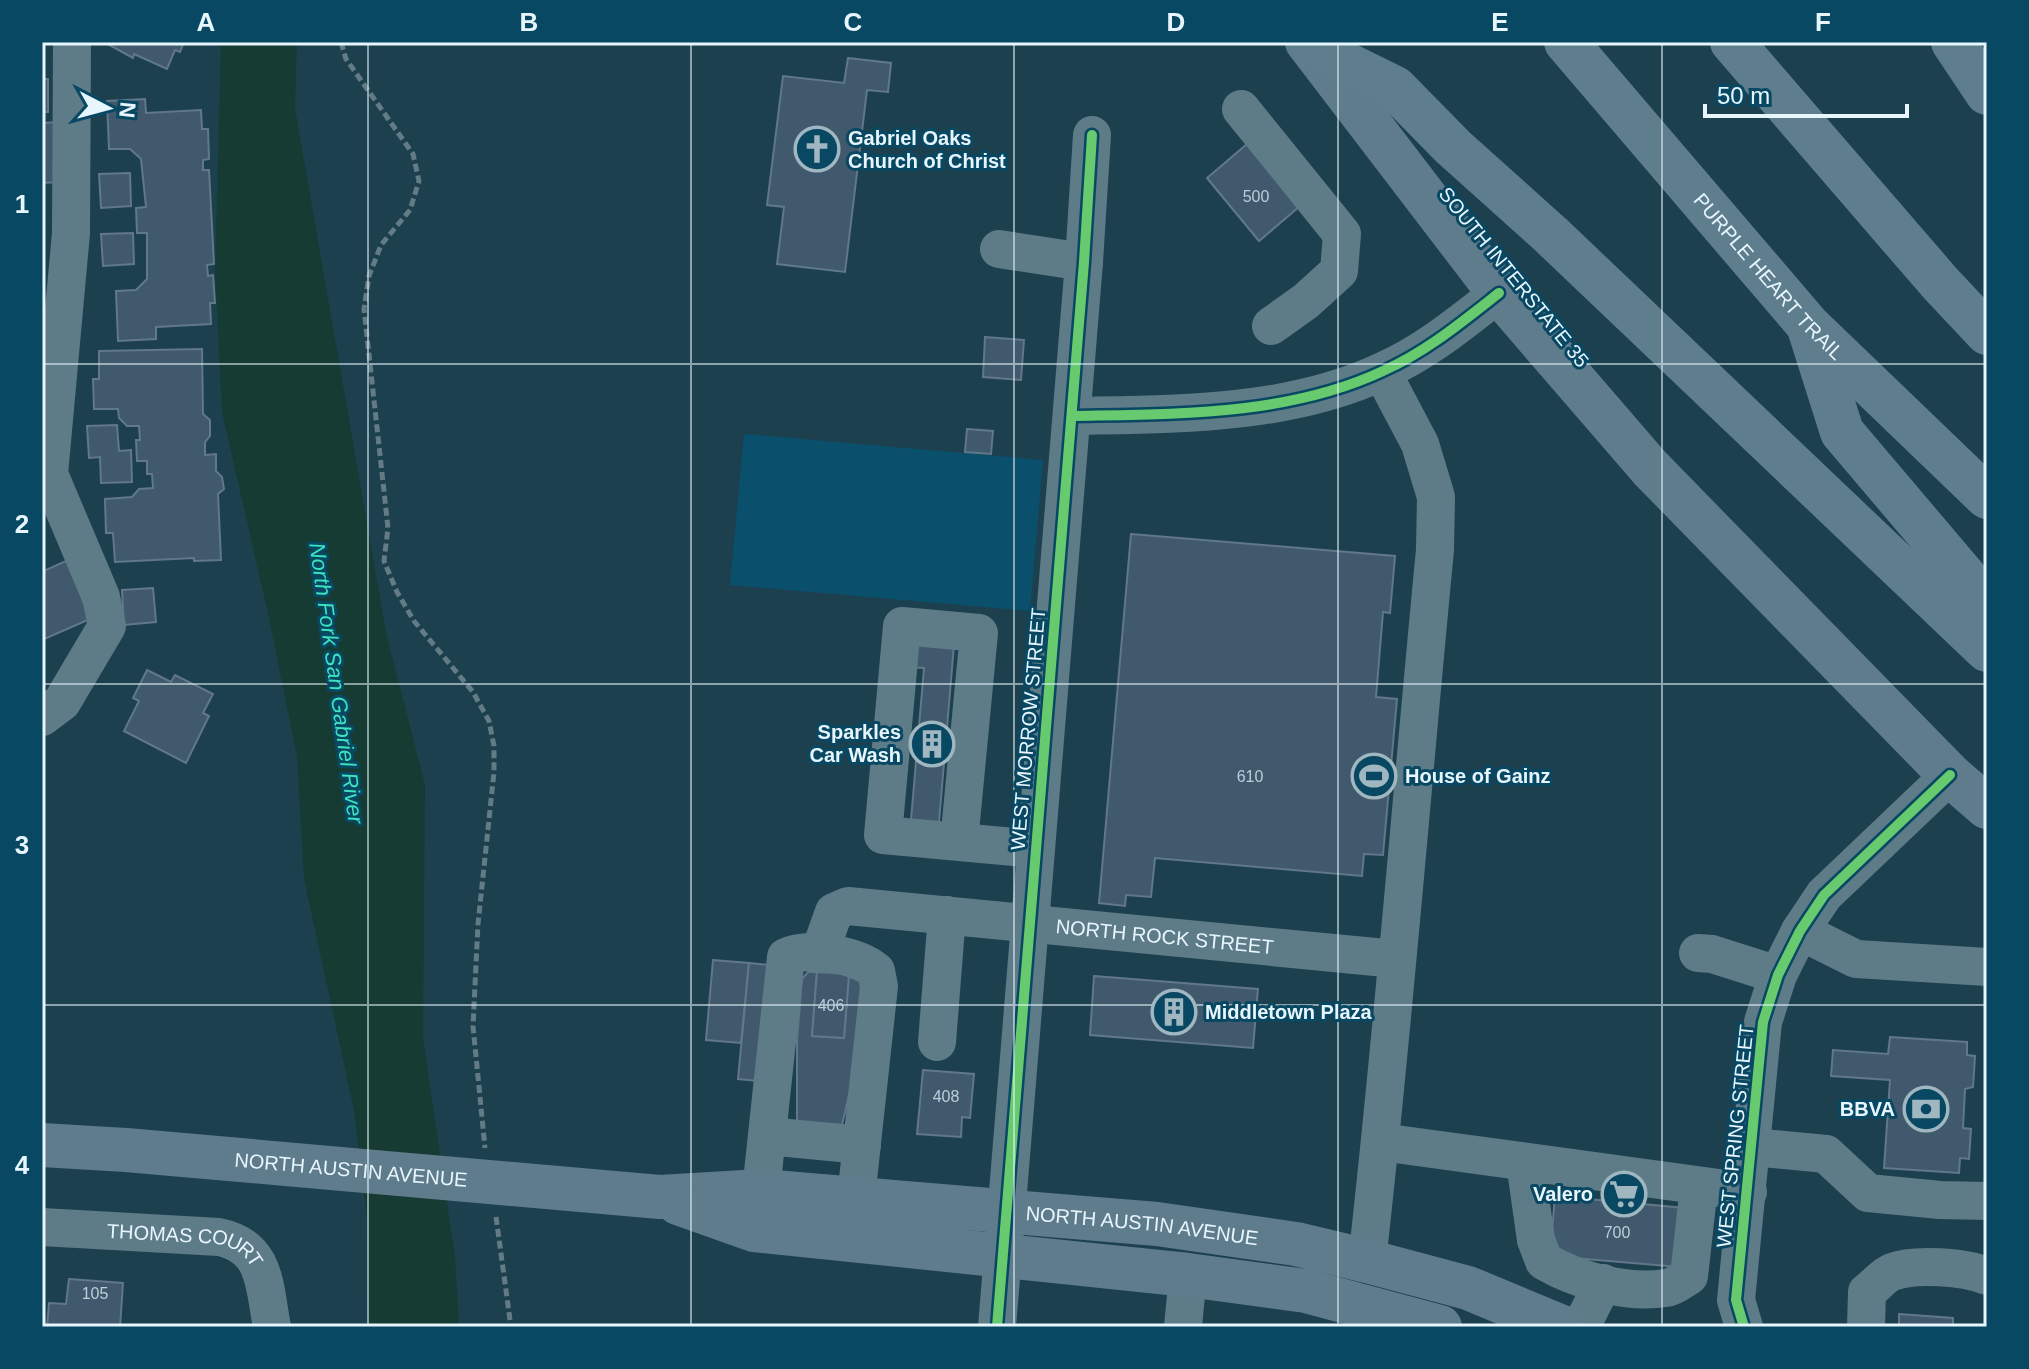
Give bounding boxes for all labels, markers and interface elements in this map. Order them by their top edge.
text: A [197,7,216,37]
text: B [520,7,538,37]
text: C [844,7,863,37]
text: D [1167,7,1185,37]
text: E [1491,7,1509,37]
text: F [1815,7,1831,37]
north arrow [68,68,148,148]
scale bar [1705,68,1907,118]
text: 50 m [1717,82,1770,109]
text: N [114,101,141,119]
church icon: Gabriel Oaks Church of Christ [793,125,841,173]
place label: Gabriel Oaks Church of Christ [848,127,1006,172]
street label: SOUTH INTERSTATE 35 [1435,183,1593,371]
house number: 500 [1243,188,1269,205]
text: 1 [15,189,29,219]
street label: PURPLE HEART TRAIL [1689,189,1848,364]
text: 2 [15,509,29,539]
water label: North Fork San Gabriel River [304,541,369,827]
street label: WEST MORROW STREET [1006,607,1050,851]
building icon: Sparkles Car Wash [908,720,956,768]
place label: Sparkles Car Wash [809,721,901,766]
sports icon: House of Gainz [1350,752,1398,800]
place label: House of Gainz [1405,765,1551,787]
house number: 610 [1237,768,1263,785]
text: 3 [15,830,29,860]
street label: NORTH ROCK STREET [1055,915,1275,958]
building icon: Middletown Plaza [1150,988,1198,1036]
house number: 406 [818,997,844,1014]
place label: Middletown Plaza [1205,1001,1373,1023]
street label: WEST SPRING STREET [1712,1023,1758,1249]
bank icon: BBVA [1902,1085,1950,1133]
house number: 408 [933,1088,959,1105]
place label: BBVA [1840,1098,1895,1120]
street label: NORTH AUSTIN AVENUE [234,1149,468,1191]
text: 4 [15,1150,30,1180]
supermarket icon: Valero [1600,1170,1648,1218]
place label: Valero [1533,1183,1593,1205]
street label: NORTH AUSTIN AVENUE [1025,1202,1260,1249]
street label: THOMAS COURT [106,1220,268,1271]
house number: 700 [1604,1224,1630,1241]
house number: 105 [82,1285,108,1302]

